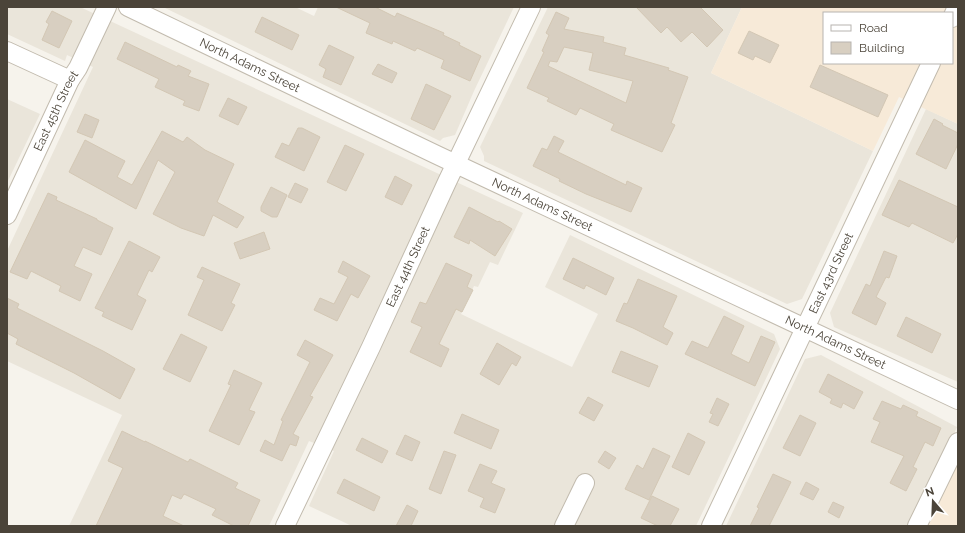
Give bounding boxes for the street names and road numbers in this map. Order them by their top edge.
street label: North Adams Street [197,35,302,95]
street label: East 45th Street [31,68,81,153]
street label: North Adams Street [490,175,595,234]
street label: East 44th Street [383,224,433,309]
street label: East 43rd Street [806,231,856,316]
street label: North Adams Street [783,313,888,372]

